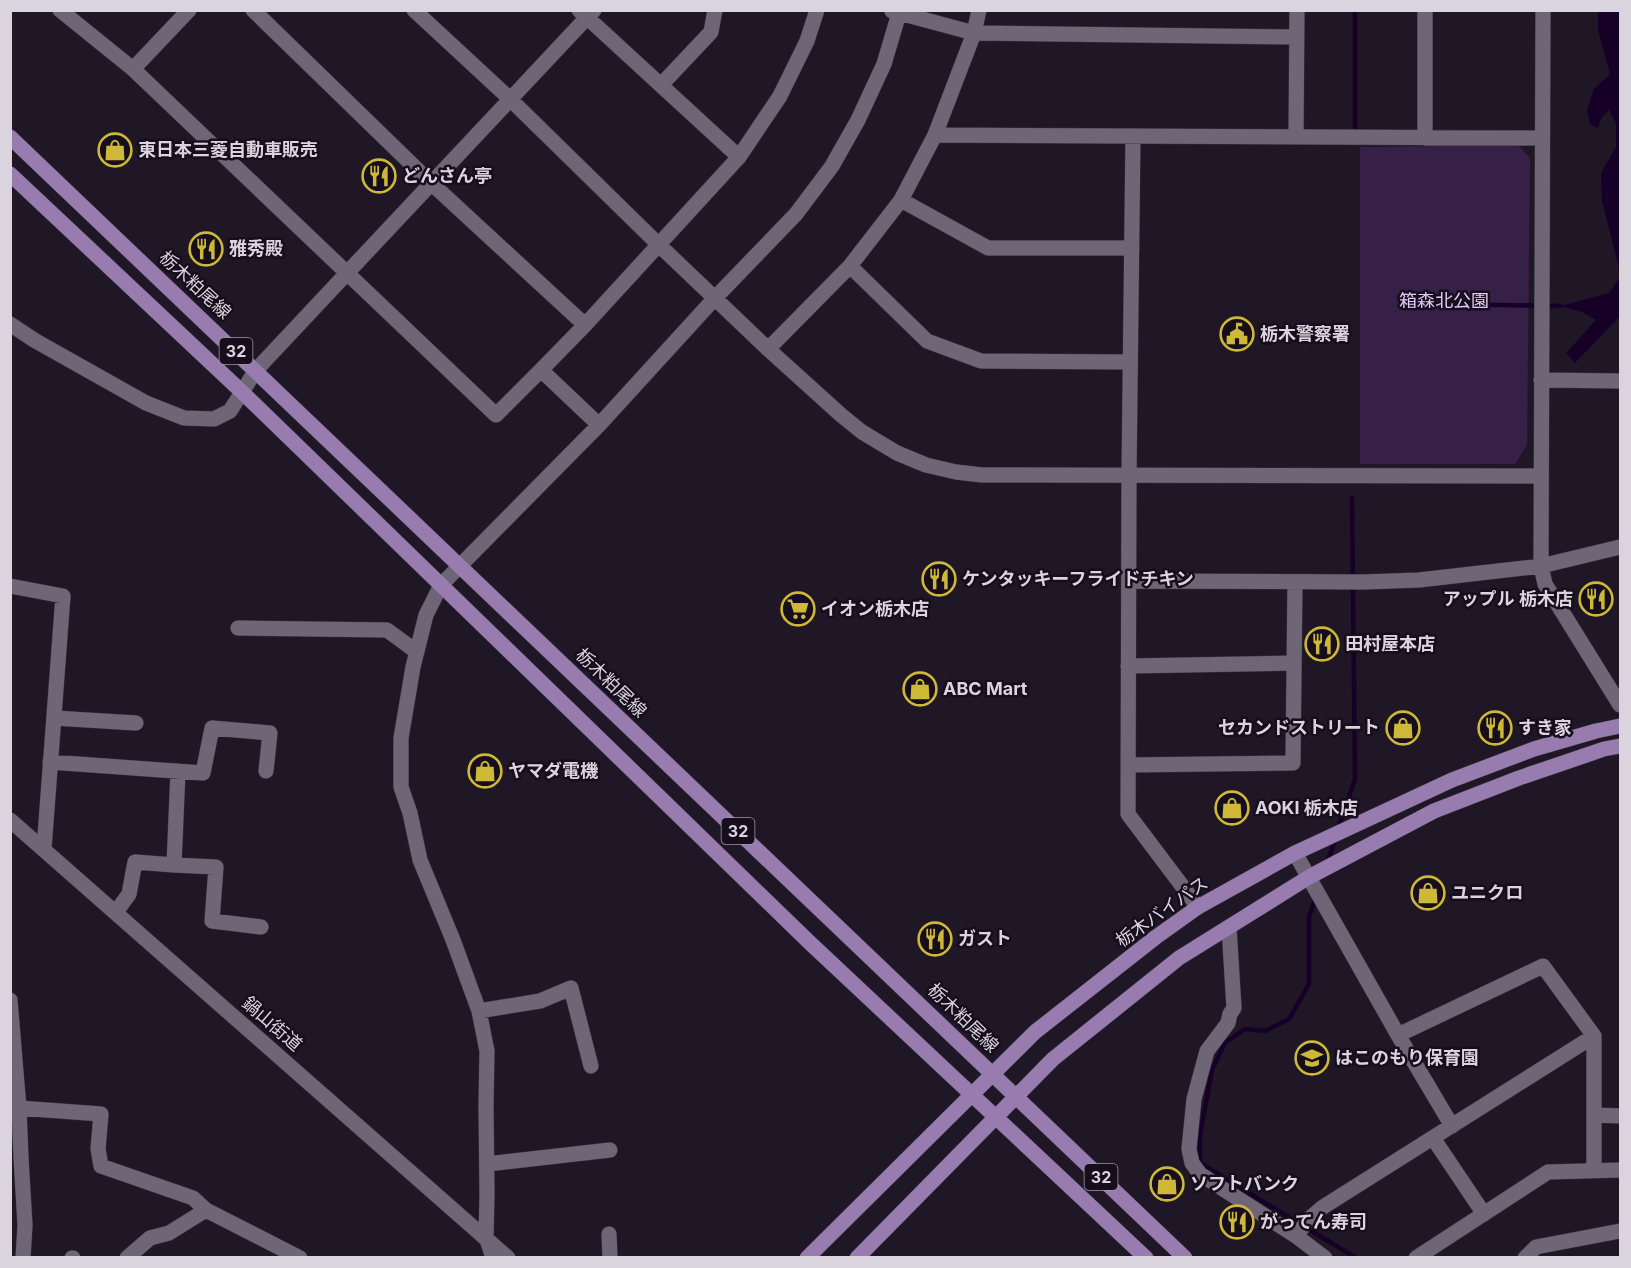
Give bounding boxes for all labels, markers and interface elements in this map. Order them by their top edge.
shop icon: 東日本三菱自動車販売 [97,132,133,168]
place label: 東日本三菱自動車販売 [138,139,318,160]
restaurant icon: どんさん亭 [361,158,397,194]
place label: どんさん亭 [402,165,492,186]
restaurant icon: 雅秀殿 [188,231,224,267]
place label: 雅秀殿 [229,238,283,259]
street label: 栃木粕尾線 [155,246,235,323]
park label: 箱森北公園 [1399,290,1489,311]
public building icon: 栃木警察署 [1219,316,1255,352]
place label: 栃木警察署 [1260,323,1350,344]
road number: 32 [220,338,252,364]
restaurant icon: ケンタッキーフライドチキン [921,561,957,597]
place label: ケンタッキーフライドチキン [962,568,1194,589]
restaurant icon: アップル 栃木店 [1578,581,1614,617]
place label: アップル 栃木店 [1443,588,1573,609]
supermarket icon: イオン栃木店 [780,591,816,627]
place label: イオン栃木店 [821,598,929,619]
restaurant icon: 田村屋本店 [1304,626,1340,662]
place label: 田村屋本店 [1345,633,1435,654]
street label: 栃木粕尾線 [572,644,651,721]
shop icon: ABC Mart [902,671,938,707]
place label: ABC Mart [943,678,1028,699]
shop icon: セカンドストリート [1385,710,1421,746]
restaurant icon: すき家 [1477,710,1513,746]
place label: セカンドストリート [1218,717,1380,738]
place label: すき家 [1518,717,1572,738]
shop icon: ヤマダ電機 [467,753,503,789]
place label: ヤマダ電機 [508,760,599,781]
shop icon: AOKI 栃木店 [1214,790,1250,826]
place label: AOKI 栃木店 [1255,797,1358,818]
road number: 32 [722,818,754,844]
street label: 栃木バイパス [1112,872,1212,951]
shop icon: ユニクロ [1410,875,1446,911]
place label: ユニクロ [1451,882,1523,903]
restaurant icon: ガスト [917,921,953,957]
place label: ガスト [958,928,1012,949]
street label: 栃木粕尾線 [924,979,1003,1056]
street label: 鍋山街道 [238,992,306,1055]
school or university icon: はこのもり保育園 [1294,1040,1330,1076]
place label: はこのもり保育園 [1335,1047,1479,1068]
road number: 32 [1084,1164,1118,1190]
shop icon: ソフトバンク [1149,1166,1185,1202]
place label: ソフトバンク [1190,1173,1299,1194]
restaurant icon: がってん寿司 [1219,1204,1255,1240]
place label: がってん寿司 [1260,1211,1367,1232]

